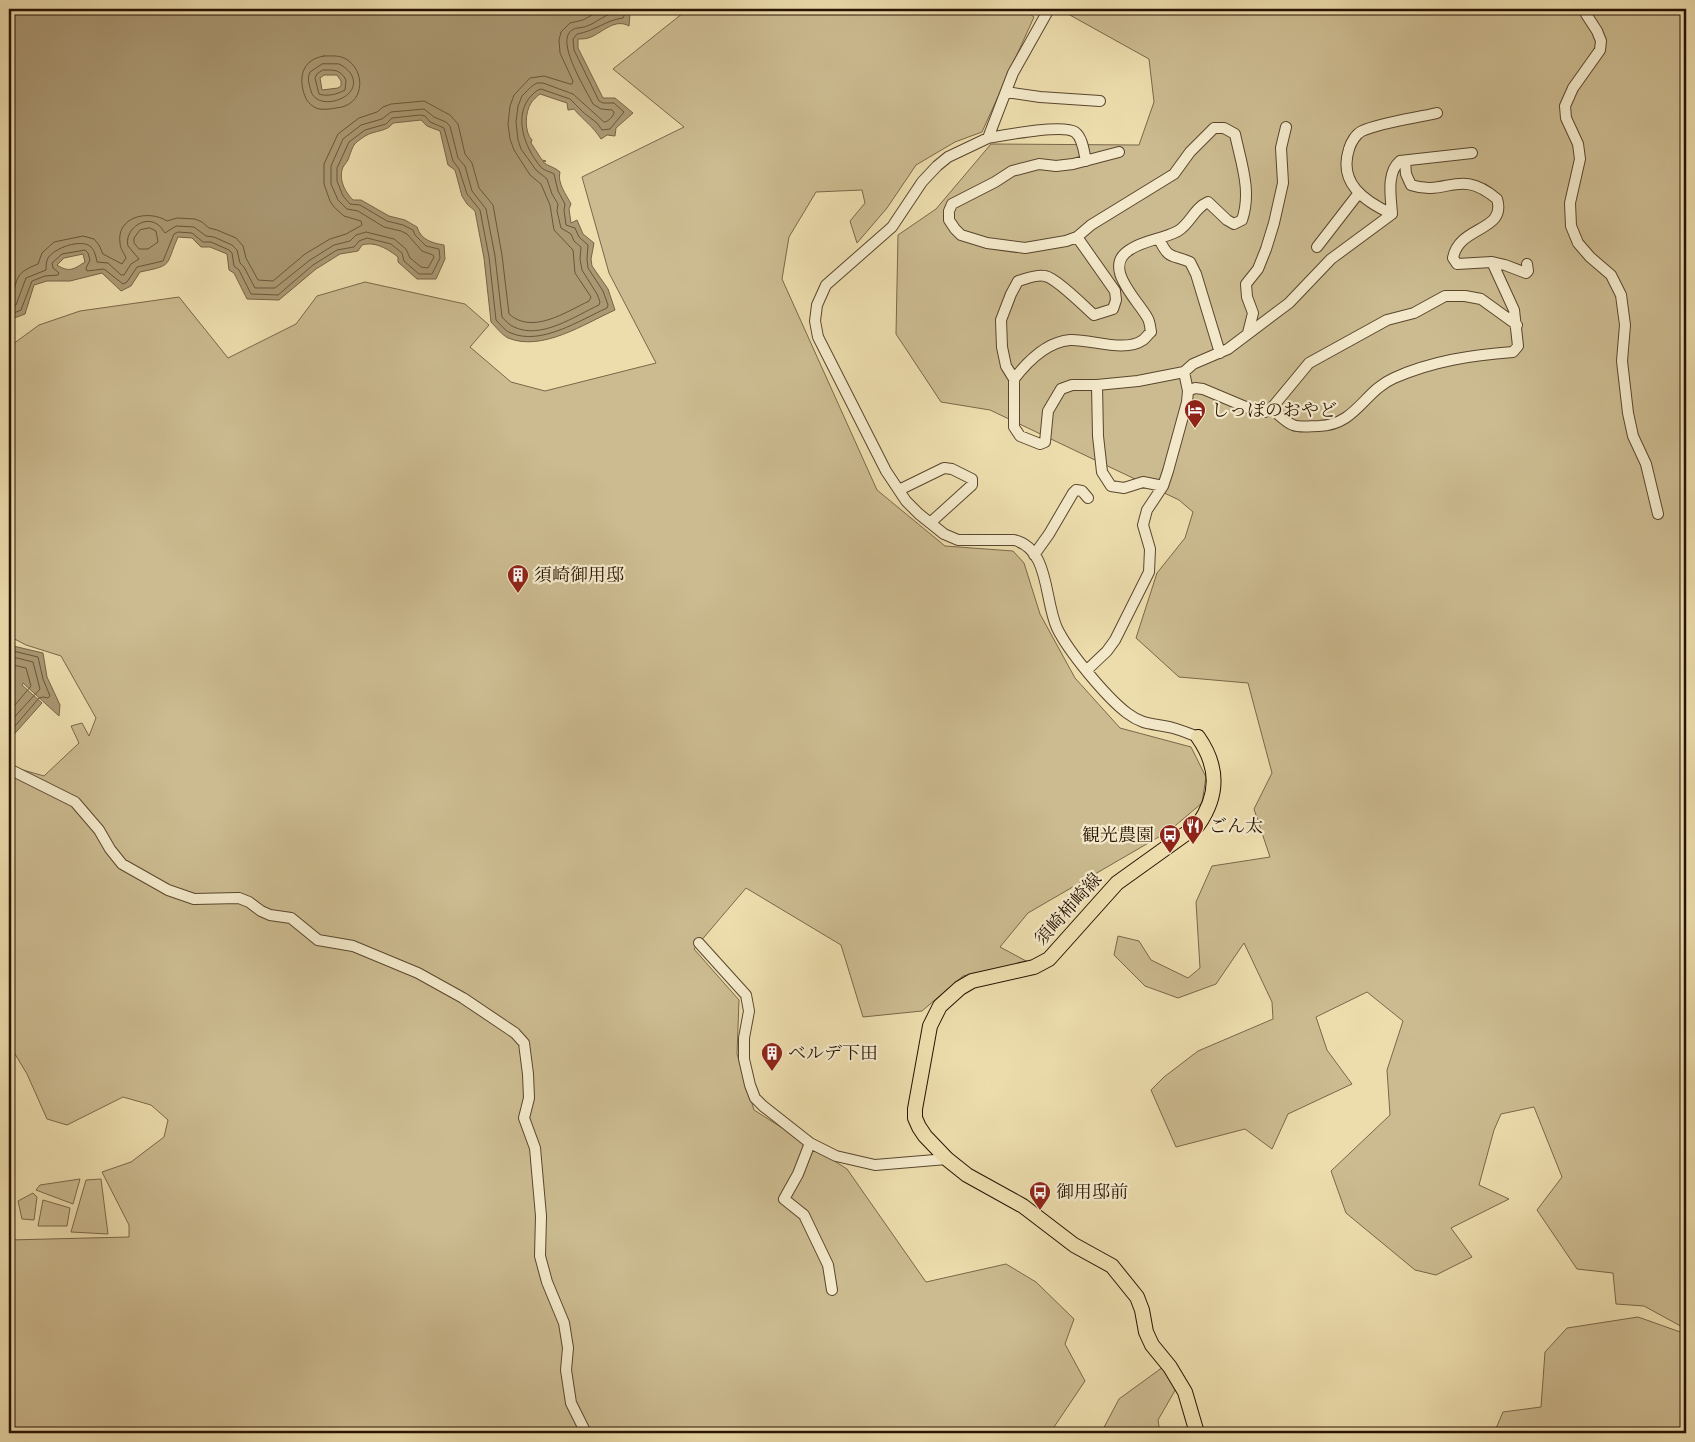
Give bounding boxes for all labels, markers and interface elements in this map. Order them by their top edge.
hotel icon: しっぽのおやど [1183,398,1207,429]
place label: しっぽのおやど [1211,399,1337,421]
building icon: 須崎御用邸 [506,563,530,594]
place label: 須崎御用邸 [534,564,624,586]
restaurant icon: ごん太 [1181,814,1205,845]
place label: ごん太 [1209,815,1263,837]
bus stop icon: 観光農園 [1158,823,1182,854]
place label: 観光農園 [1082,824,1154,846]
street label: 須崎柿崎線 [1030,868,1106,950]
building icon: ベルデ下田 [760,1041,784,1072]
place label: ベルデ下田 [788,1042,878,1064]
bus stop icon: 御用邸前 [1028,1180,1052,1211]
place label: 御用邸前 [1056,1181,1128,1203]

